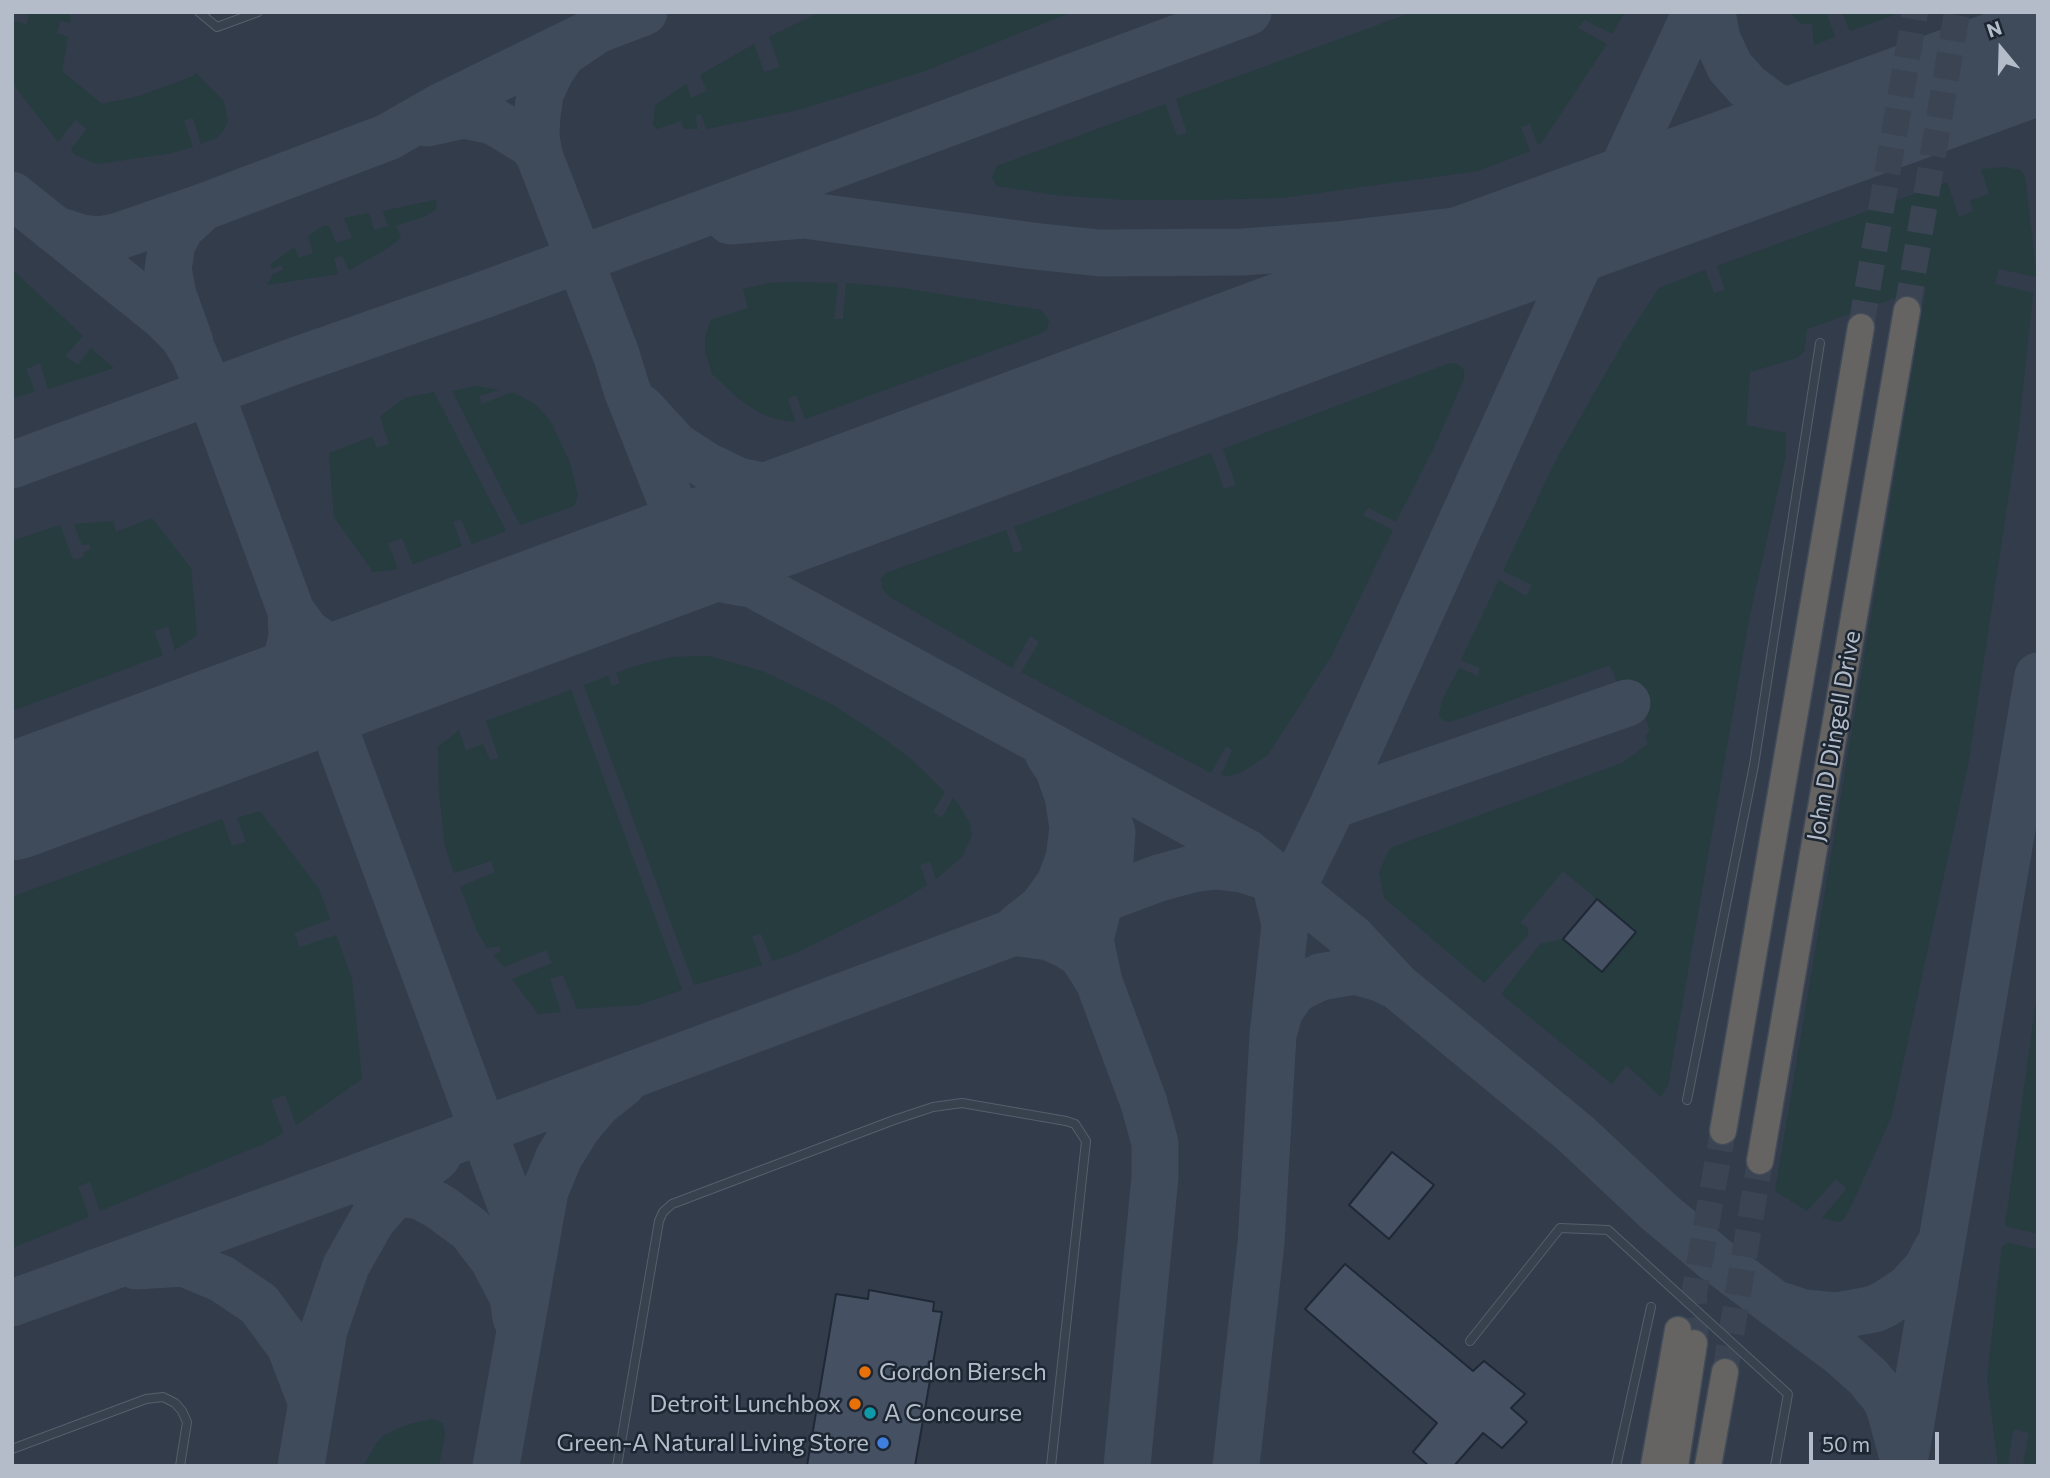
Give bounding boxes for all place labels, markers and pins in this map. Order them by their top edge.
place label: Gordon Biersch [879,1358,1047,1386]
marker: Gordon Biersch [857,1364,873,1380]
place label: Detroit Lunchbox [650,1390,841,1418]
marker: Detroit Lunchbox [847,1396,863,1412]
place label: A Concourse [884,1399,1022,1427]
marker: A Concourse [862,1405,878,1421]
place label: Green-A Natural Living Store [556,1429,869,1457]
marker: Green-A Natural Living Store [875,1435,891,1451]

